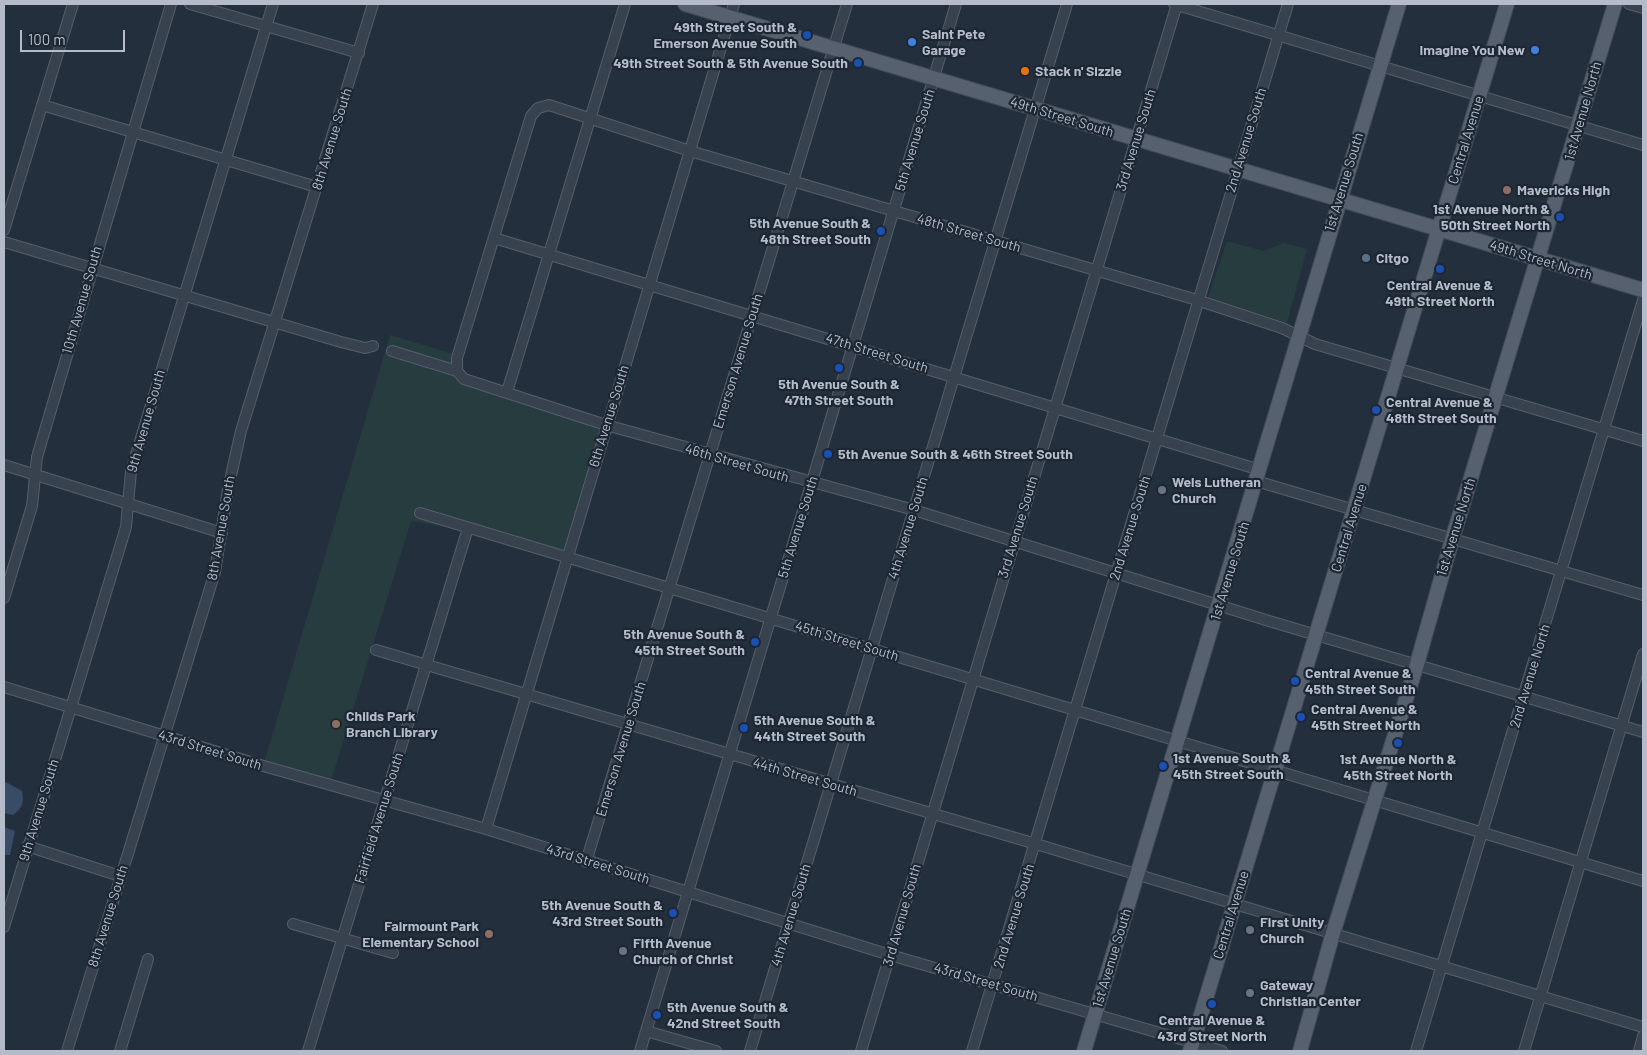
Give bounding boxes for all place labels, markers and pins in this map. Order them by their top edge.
place label: 49th Street South & Emerson Avenue South [653,19,797,52]
place label: Saint Pete Garage [922,26,985,58]
marker: 49th Street South & Emerson Avenue South [801,29,813,41]
marker: Saint Pete Garage [906,36,918,48]
place label: Imagine You New [1420,42,1525,58]
marker: Imagine You New [1529,44,1541,56]
place label: 49th Street South & 5th Avenue South [613,55,848,71]
marker: 49th Street South & 5th Avenue South [852,57,864,69]
place label: Stack n' Sizzle [1035,63,1122,79]
marker: Stack n' Sizzle [1019,65,1031,77]
place label: Mavericks High [1517,182,1610,198]
marker: Mavericks High [1501,184,1513,196]
place label: 1st Avenue North & 50th Street North [1433,201,1550,233]
marker: 1st Avenue North & 50th Street North [1554,211,1566,223]
place label: 5th Avenue South & 48th Street South [749,215,871,248]
marker: 5th Avenue South & 48th Street South [875,225,887,237]
place label: Citgo [1376,250,1409,266]
marker: Citgo [1360,252,1372,264]
marker: Central Avenue & 49th Street North [1434,263,1446,275]
place label: Central Avenue & 49th Street North [1385,277,1495,310]
marker: 5th Avenue South & 47th Street South [833,362,845,374]
place label: 5th Avenue South & 47th Street South [778,376,900,408]
place label: Central Avenue & 48th Street South [1386,394,1497,427]
marker: Central Avenue & 48th Street South [1370,404,1382,416]
place label: 5th Avenue South & 46th Street South [838,446,1073,462]
marker: 5th Avenue South & 46th Street South [822,448,834,460]
place label: Wels Lutheran Church [1172,474,1261,507]
marker: Wels Lutheran Church [1156,484,1168,496]
place label: 5th Avenue South & 45th Street South [623,626,745,658]
marker: 5th Avenue South & 45th Street South [749,636,761,648]
place label: Central Avenue & 45th Street South [1305,665,1416,698]
marker: Central Avenue & 45th Street South [1289,675,1301,687]
place label: Central Avenue & 45th Street North [1311,701,1420,734]
place label: Childs Park Branch Library [346,708,438,740]
marker: Central Avenue & 45th Street North [1295,711,1307,723]
place label: 5th Avenue South & 44th Street South [754,712,876,744]
marker: Childs Park Branch Library [330,718,342,730]
marker: 5th Avenue South & 44th Street South [738,722,750,734]
marker: 1st Avenue North & 45th Street North [1392,737,1404,749]
place label: 1st Avenue South & 45th Street South [1173,750,1291,782]
place label: 1st Avenue North & 45th Street North [1339,751,1457,784]
marker: 1st Avenue South & 45th Street South [1157,760,1169,772]
place label: 5th Avenue South & 43rd Street South [541,897,663,930]
marker: 5th Avenue South & 43rd Street South [667,907,679,919]
place label: First Unity Church [1260,914,1324,946]
place label: Fairmount Park Elementary School [362,918,479,950]
marker: First Unity Church [1244,924,1256,936]
marker: Fairmount Park Elementary School [483,928,495,940]
place label: Fifth Avenue Church of Christ [633,935,733,968]
marker: Fifth Avenue Church of Christ [617,945,629,957]
place label: Gateway Christian Center [1260,977,1361,1010]
marker: Gateway Christian Center [1244,987,1256,999]
marker: Central Avenue & 43rd Street North [1206,998,1218,1010]
place label: 5th Avenue South & 42nd Street South [667,999,789,1032]
marker: 5th Avenue South & 42nd Street South [651,1009,663,1021]
place label: Central Avenue & 43rd Street North [1157,1012,1267,1044]

